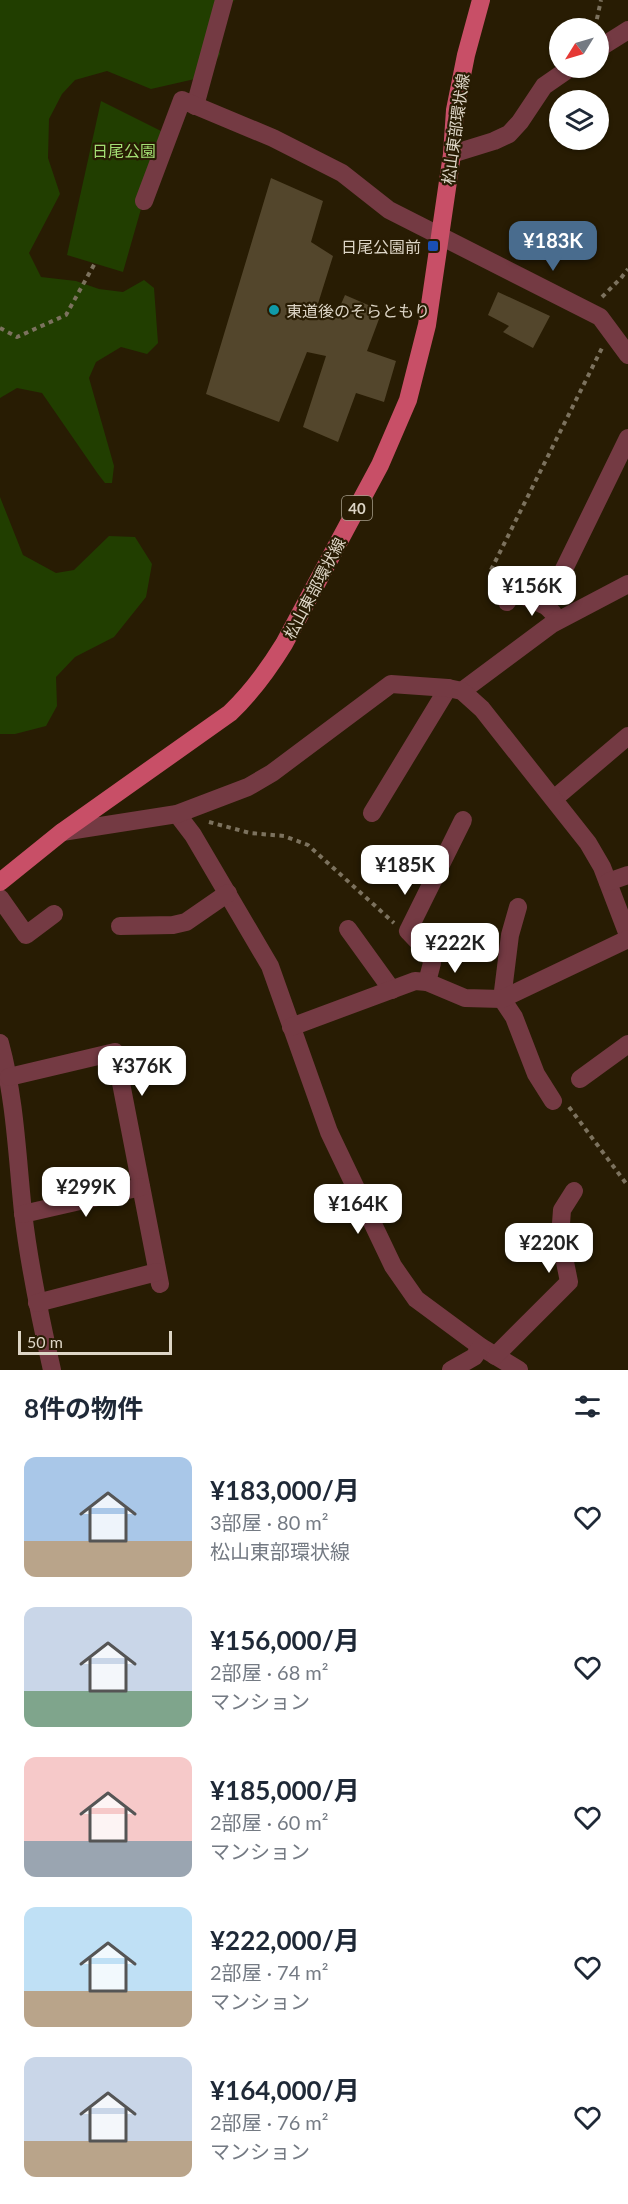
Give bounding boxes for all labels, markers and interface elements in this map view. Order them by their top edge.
north arrow [549,18,609,78]
map controls [549,18,609,150]
street label: 松山東部環状線 [438,72,472,186]
button: layers [549,90,609,150]
park label: 日尾公園 [92,141,156,160]
pin: ¥183K [511,221,595,272]
text: ¥183K [523,228,583,252]
place label: 日尾公園前 [341,237,421,256]
marker: 日尾公園前 [426,239,440,253]
place label: 東道後のそらともり [286,301,430,320]
marker: 東道後のそらともり [267,303,281,317]
road number: 40 [342,496,372,520]
street label: 松山東部環状線 [279,534,349,642]
pin: ¥156K [490,566,574,617]
text: ¥156K [502,573,562,597]
pin: ¥185K [363,845,447,896]
text: ¥185K [375,852,435,876]
pin: ¥222K [413,923,497,974]
text: ¥222K [425,930,485,954]
pin: ¥376K [100,1046,184,1097]
text: ¥376K [112,1053,172,1077]
pin: ¥299K [44,1167,128,1218]
text: ¥299K [56,1174,116,1198]
pin: ¥164K [316,1184,400,1235]
text: ¥164K [328,1191,388,1215]
pin: ¥220K [507,1223,591,1274]
text: ¥220K [519,1230,579,1254]
scale bar [18,1328,172,1356]
text: 50 m [27,1332,63,1351]
icon: filters [571,1390,604,1423]
text: 8件の物件 [24,1392,143,1424]
text: ¥183,000/月 [210,1474,360,1506]
icon: home [72,1481,144,1553]
icon: heart [571,1501,604,1534]
text: 3部屋 · 80 m² [210,1510,329,1534]
text: 松山東部環状線 [210,1539,350,1563]
text: ¥156,000/月 [210,1624,360,1656]
icon: home [72,1631,144,1703]
icon: heart [571,1651,604,1684]
text: 2部屋 · 68 m² [210,1660,329,1684]
text: マンション [210,1689,310,1713]
text: ¥185,000/月 [210,1774,360,1806]
icon: home [72,1781,144,1853]
icon: heart [571,1801,604,1834]
text: 2部屋 · 60 m² [210,1810,329,1834]
text: マンション [210,1839,310,1863]
text: ¥222,000/月 [210,1924,360,1956]
icon: home [72,1931,144,2003]
icon: heart [571,1951,604,1984]
text: 2部屋 · 74 m² [210,1960,329,1984]
text: マンション [210,1989,310,2013]
text: ¥164,000/月 [210,2074,360,2106]
icon: home [72,2081,144,2153]
icon: heart [571,2101,604,2134]
text: 2部屋 · 76 m² [210,2110,329,2134]
text: マンション [210,2139,310,2163]

